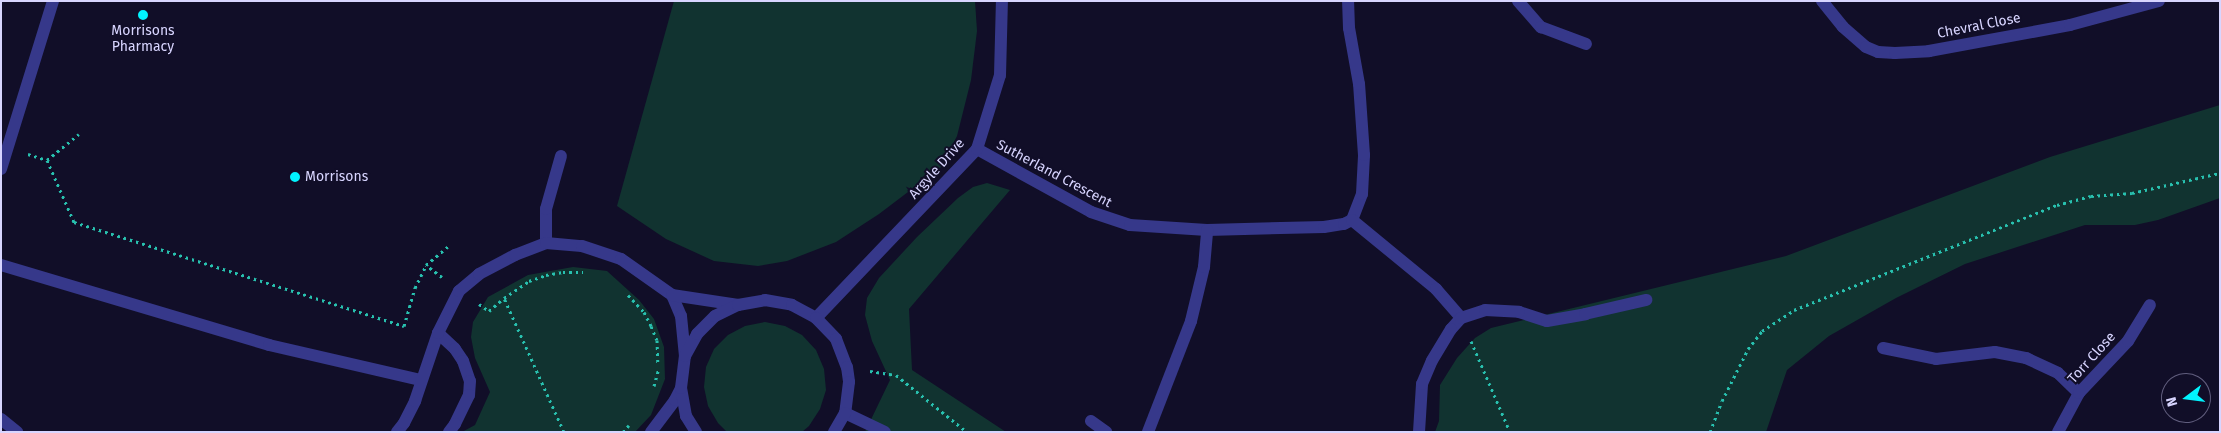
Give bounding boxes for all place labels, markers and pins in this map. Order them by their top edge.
marker: Morrisons Pharmacy [137,9,149,21]
place label: Morrisons Pharmacy [111,23,175,56]
place label: Morrisons [305,169,368,185]
marker: Morrisons [289,171,301,183]

